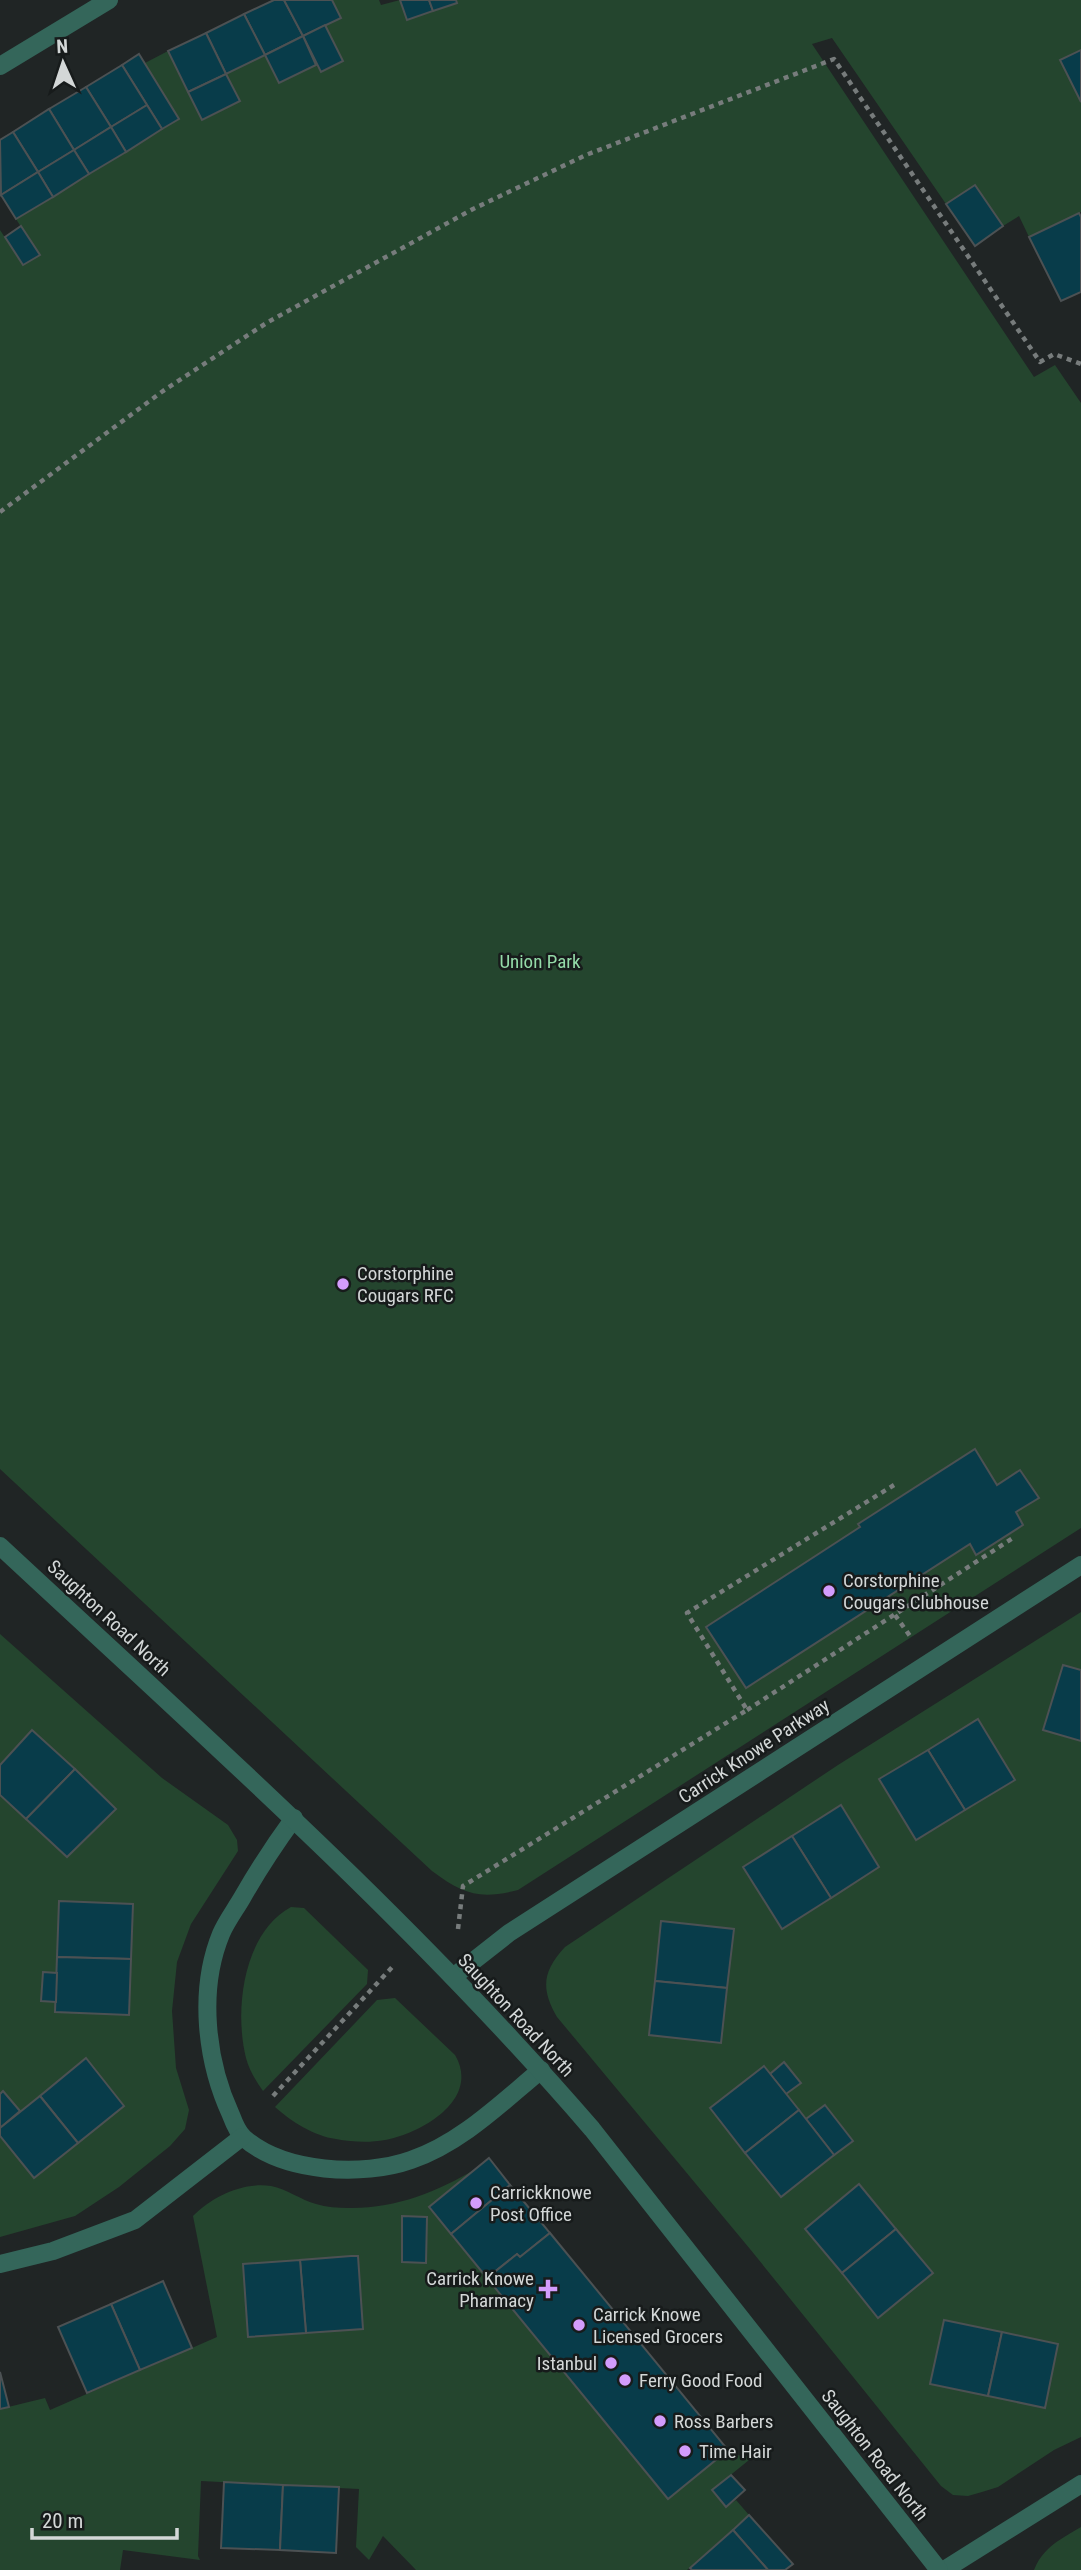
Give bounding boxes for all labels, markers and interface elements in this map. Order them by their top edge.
north arrow [28,28,98,98]
text: N [56,35,69,58]
park label: Union Park [499,950,581,973]
place label: Corstorphine Cougars RFC [357,1262,454,1307]
marker: Corstorphine Cougars RFC [335,1276,351,1292]
street label: Saughton Road North [43,1555,175,1681]
place label: Corstorphine Cougars Clubhouse [843,1569,989,1614]
marker: Corstorphine Cougars Clubhouse [821,1583,837,1599]
street label: Carrick Knowe Parkway [674,1694,834,1808]
street label: Saughton Road North [453,1949,579,2081]
place label: Carrickknowe Post Office [490,2181,592,2226]
marker: Carrickknowe Post Office [468,2195,484,2211]
place label: Carrick Knowe Pharmacy [426,2267,534,2312]
marker: Carrick Knowe Pharmacy [540,2281,556,2297]
place label: Carrick Knowe Licensed Grocers [593,2303,723,2348]
marker: Carrick Knowe Licensed Grocers [571,2317,587,2333]
place label: Istanbul [537,2352,597,2375]
marker: Istanbul [603,2355,619,2371]
place label: Ferry Good Food [639,2369,762,2392]
marker: Ferry Good Food [617,2372,633,2388]
street label: Saughton Road North [817,2385,933,2525]
place label: Ross Barbers [674,2410,773,2433]
marker: Ross Barbers [652,2413,668,2429]
place label: Time Hair [699,2440,772,2463]
marker: Time Hair [677,2443,693,2459]
scale bar [32,2496,177,2540]
text: 20 m [42,2509,83,2533]

